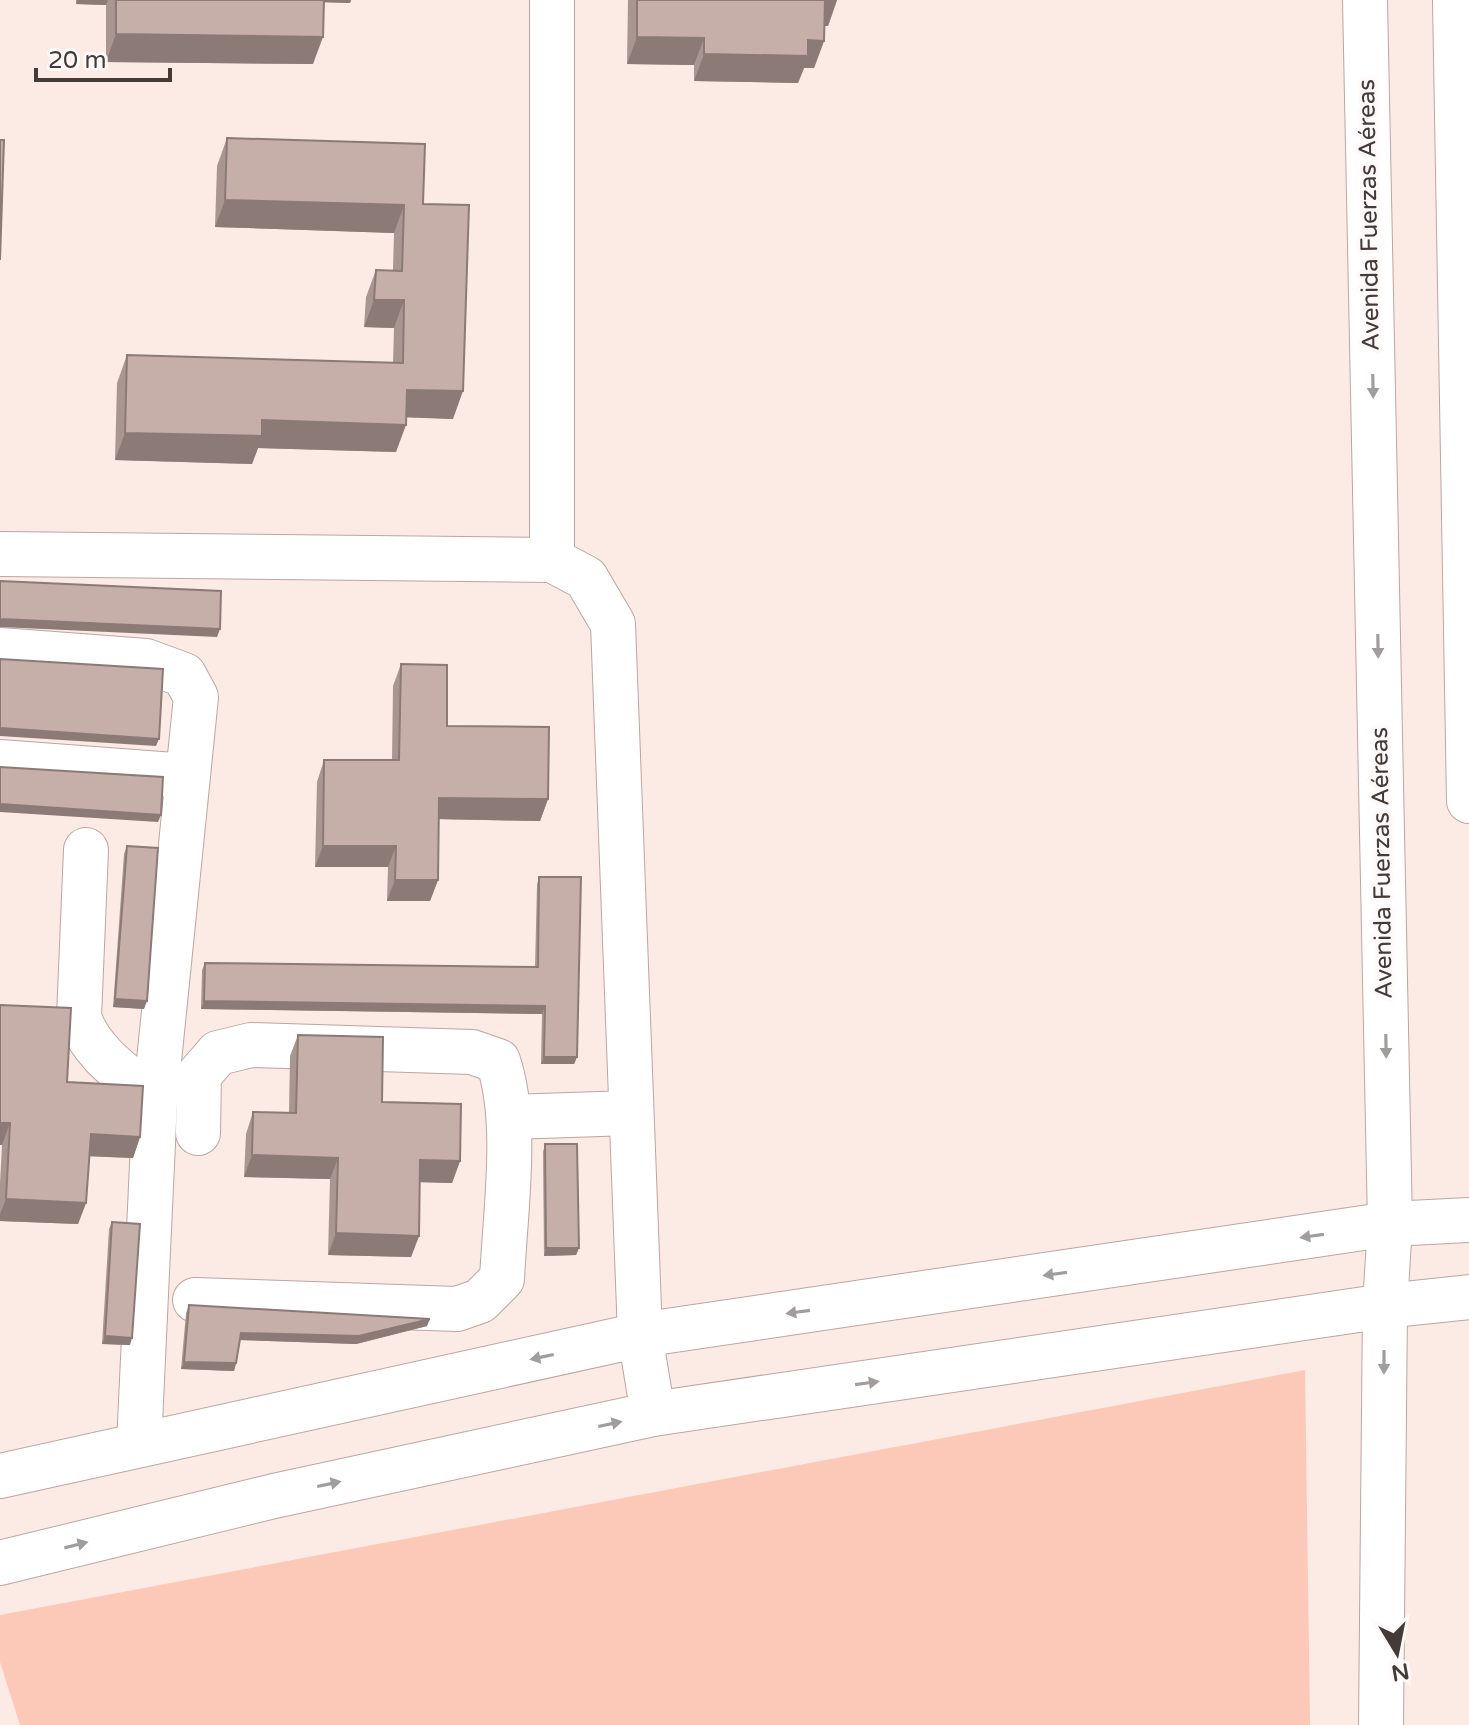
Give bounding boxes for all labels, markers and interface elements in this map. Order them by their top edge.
scale bar [36,32,170,82]
text: 20 m [48,46,106,75]
street label: Avenida Fuerzas Aéreas [1352,79,1386,351]
one-way arrow [1366,374,1379,399]
one-way arrow [1372,634,1384,659]
street label: Avenida Fuerzas Aéreas [1365,727,1399,999]
one-way arrow [1380,1034,1392,1059]
one-way arrow [1300,1230,1325,1242]
one-way arrow [1042,1268,1067,1281]
one-way arrow [785,1306,810,1319]
one-way arrow [1378,1350,1390,1375]
one-way arrow [529,1351,554,1364]
one-way arrow [855,1376,880,1389]
one-way arrow [598,1417,623,1429]
one-way arrow [316,1477,341,1490]
one-way arrow [63,1538,88,1550]
north arrow [1357,1613,1437,1693]
text: N [1389,1657,1411,1686]

